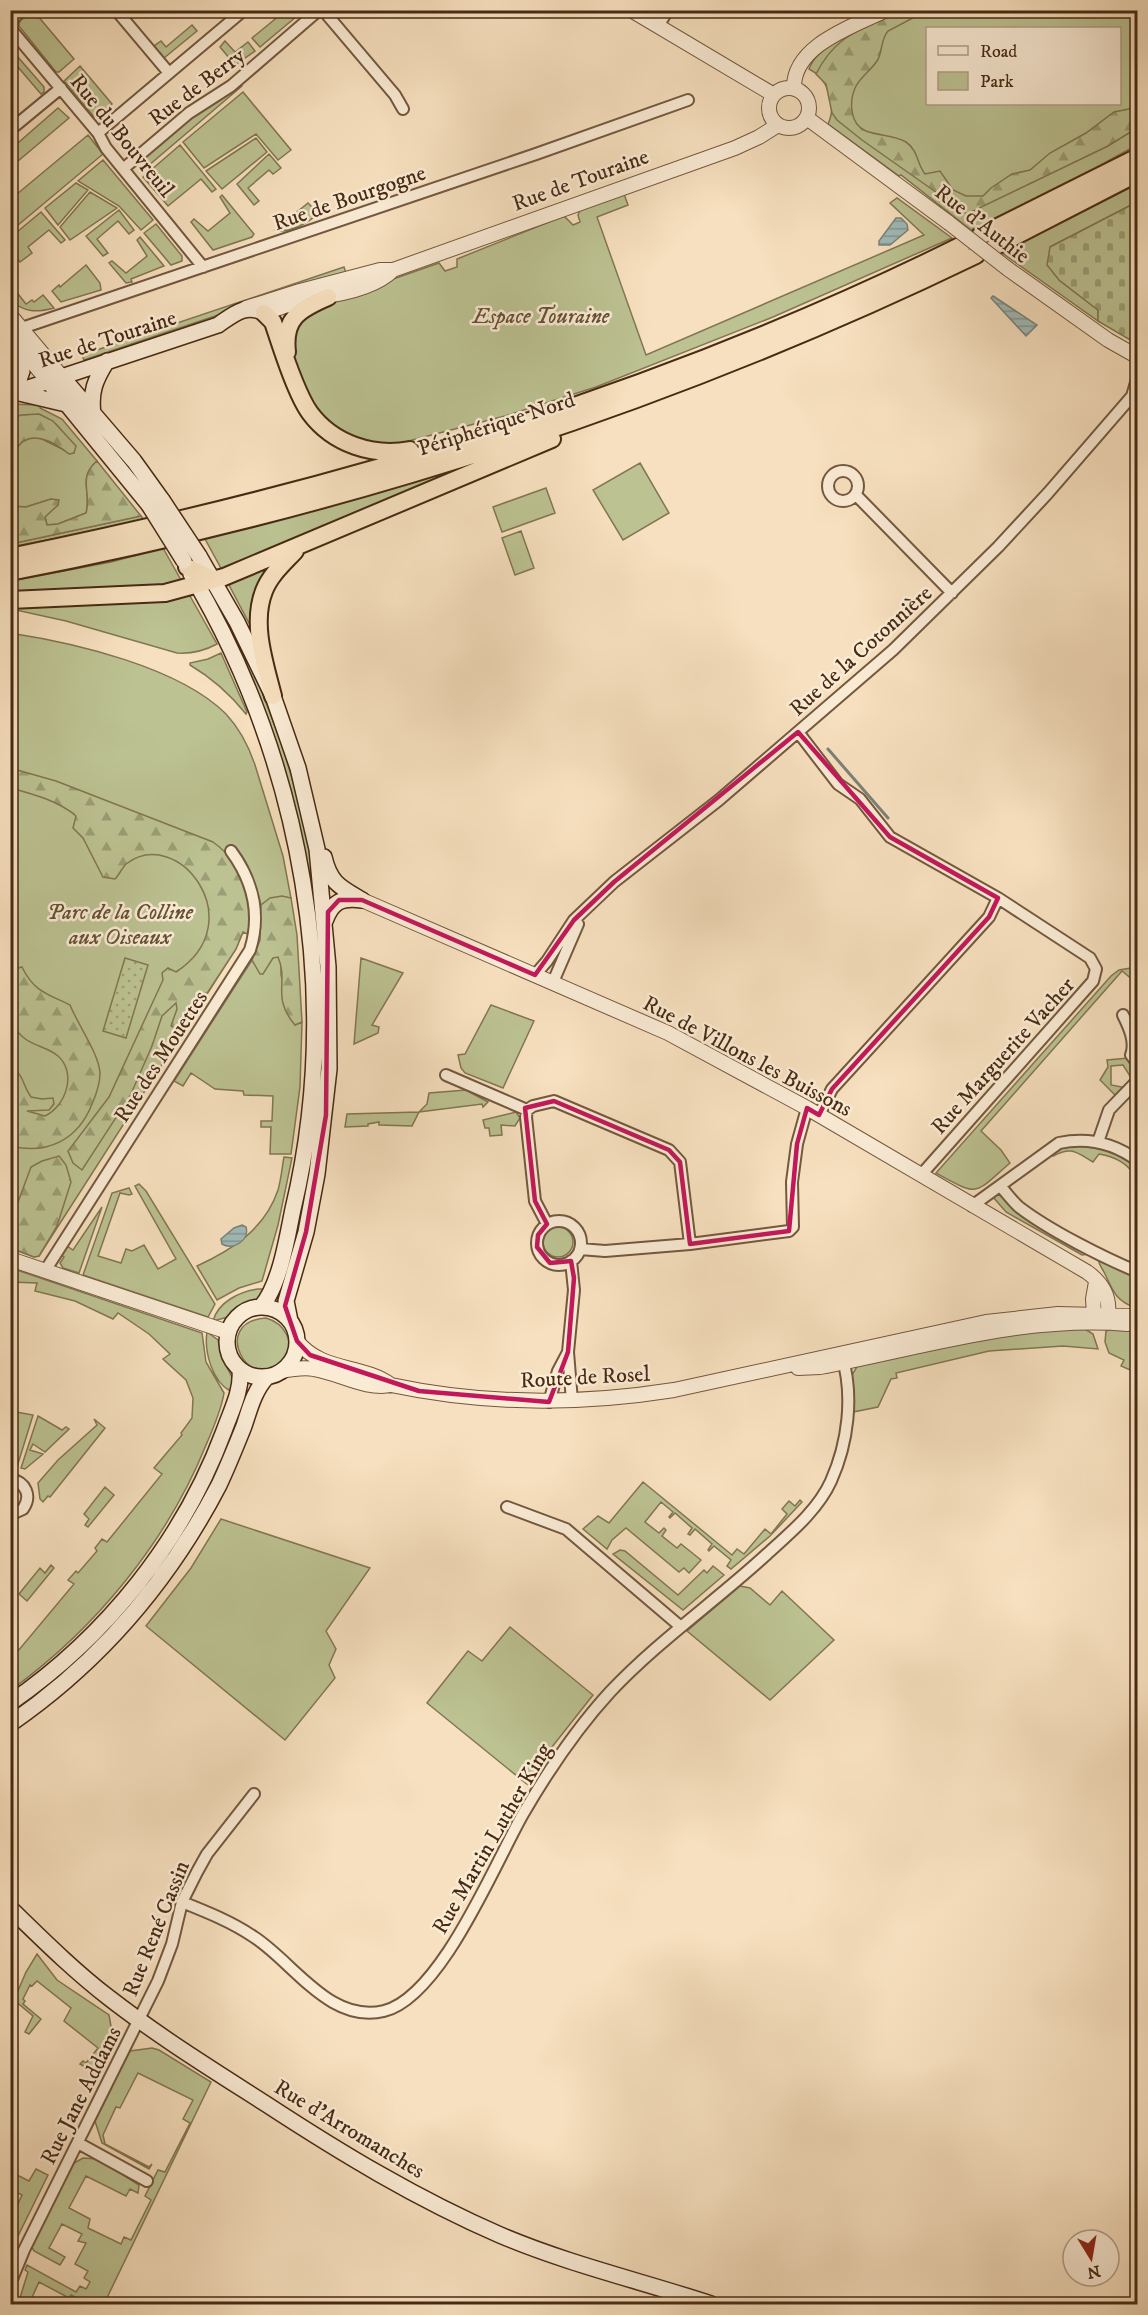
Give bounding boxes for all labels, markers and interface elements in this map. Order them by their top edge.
legend [926,27,1121,105]
text: Road [980,41,1017,63]
street label: Rue de Berry [143,42,251,132]
street label: Rue du Bouvreuil [64,69,180,203]
text: Park [980,71,1014,93]
street label: Rue de Touraine [509,143,652,218]
street label: Rue de Bourgogne [269,160,430,237]
street label: Rue d'Authie [929,179,1035,270]
park label: Espace Touraine [471,303,610,330]
street label: Rue de Touraine [35,304,180,374]
street label: Périphérique Nord [415,386,578,463]
street label: Rue de la Cotonnière [784,580,938,722]
park label: Parc de la Colline aux Oiseaux [47,899,194,951]
street label: Rue Marguerite Vacher [926,971,1081,1140]
street label: Rue des Mouettes [109,986,214,1128]
street label: Rue de Villons les Buissons [638,990,856,1123]
street label: Route de Rosel [520,1361,651,1394]
street label: Rue Martin Luther King [427,1738,558,1939]
street label: Rue René Cassin [117,1856,196,2000]
street label: Rue Jane Addams [35,2022,128,2169]
street label: Rue d'Arromanches [269,2074,429,2185]
north arrow [1061,2228,1121,2288]
text: N [1085,2261,1102,2283]

